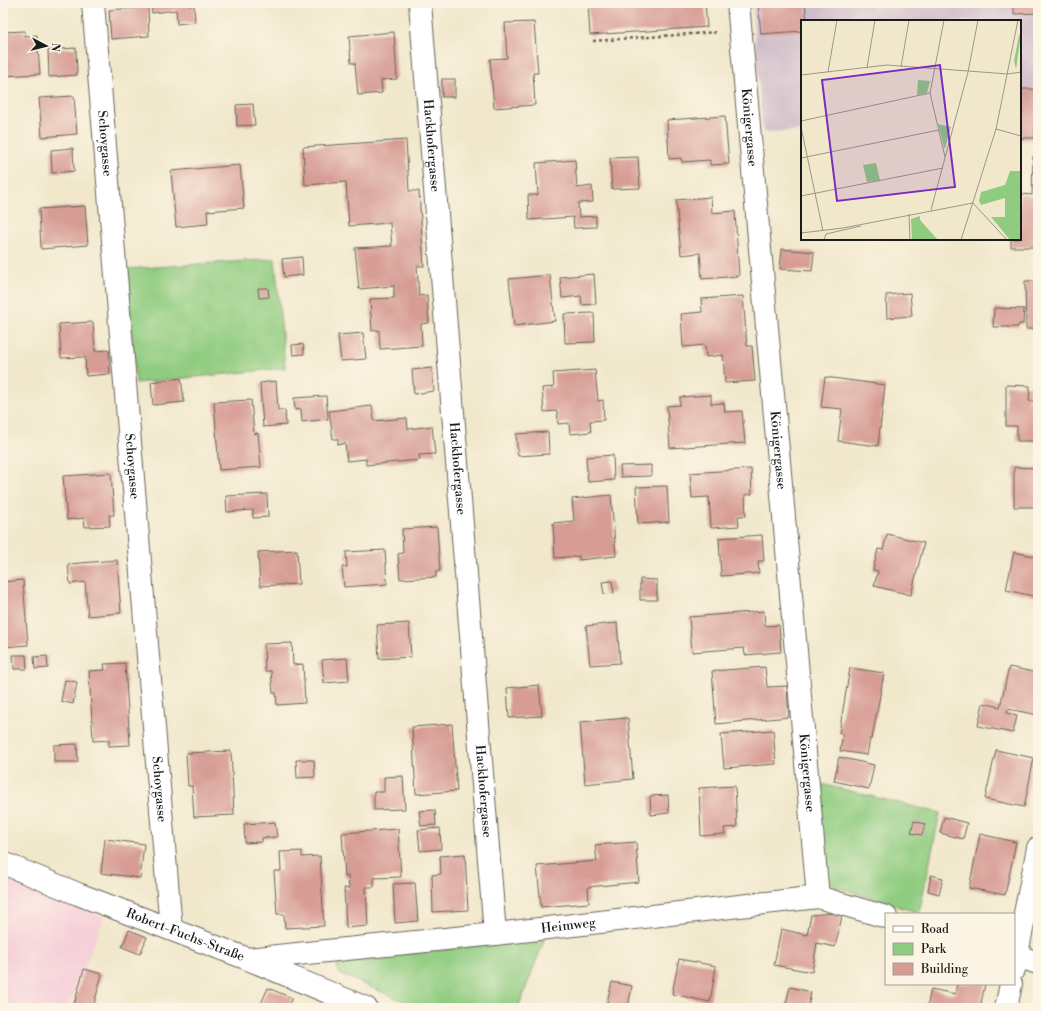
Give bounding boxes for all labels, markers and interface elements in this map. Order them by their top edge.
inset map [801,20,1021,240]
north arrow [26,26,66,66]
text: N [47,42,62,53]
street label: Königergasse [738,88,761,168]
street label: Hackhofergasse [420,99,443,193]
street label: Schoygasse [94,110,116,178]
street label: Königergasse [767,410,790,491]
street label: Hackhofergasse [446,421,469,516]
street label: Schoygasse [121,433,143,500]
street label: Königergasse [795,733,818,813]
street label: Hackhofergasse [472,744,495,839]
street label: Schoygasse [148,756,170,823]
street label: Robert-Fuchs-Straße [124,905,247,965]
legend [885,913,1015,985]
street label: Heimweg [540,915,597,937]
text: Road [921,922,949,937]
text: Park [921,942,947,957]
text: Building [920,962,969,977]

